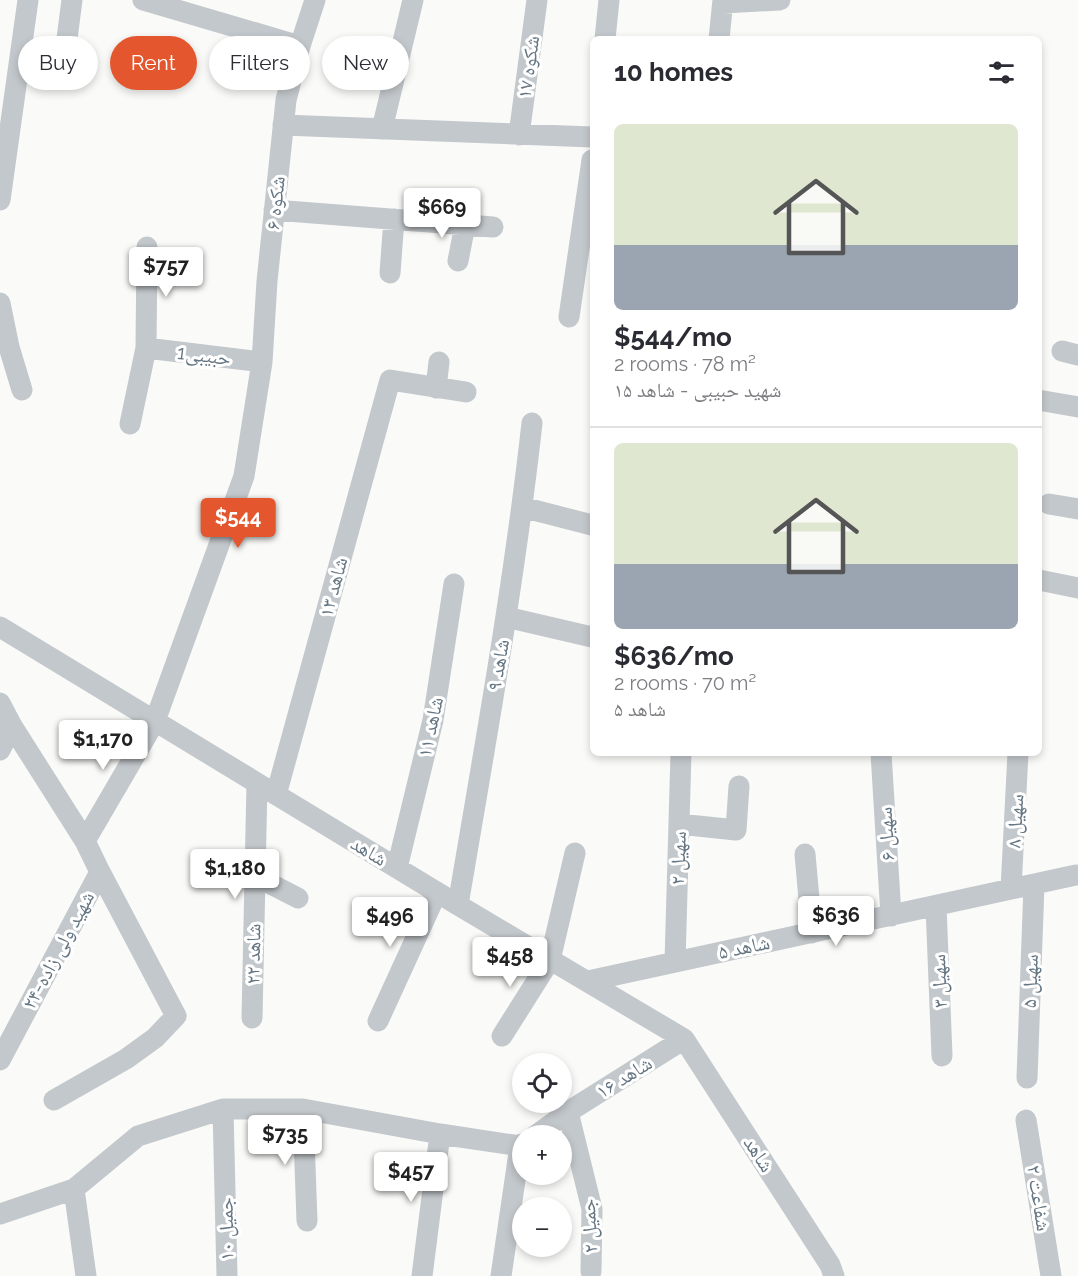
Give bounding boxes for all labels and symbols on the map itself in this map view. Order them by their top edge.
street label: شکوه ۱۷ [512,34,544,100]
street label: شکوه ۶ [260,175,290,231]
pin: $669 [406,188,478,239]
pin: $757 [130,247,202,298]
street label: حبیبی1 [176,340,232,370]
pin: $544 [202,498,274,549]
street label: شاهد ۱۳ [314,554,352,620]
street label: شاهد ۹ [482,637,514,693]
street label: شاهد ۱۱ [412,695,448,759]
pin: $1,170 [54,720,152,771]
street label: سهیل ۸ [1002,793,1028,849]
street label: سهیل ۶ [873,806,899,862]
street label: شاهد [347,831,391,871]
street label: سهیل ۲ [665,831,691,885]
pin: $1,180 [186,849,284,900]
street label: شهید ولی زاده-۲۴ [17,887,99,1013]
pin: $636 [800,896,872,947]
pin: $496 [354,897,426,948]
street label: شاهد ۲۲ [240,923,266,985]
street label: شاهد ۵ [716,930,772,964]
pin: $458 [474,937,546,988]
street label: سهیل ۳ [926,954,952,1008]
street label: سهیل ۵ [1017,954,1043,1008]
street label: شاهد ۱۶ [592,1051,656,1103]
pin: $735 [249,1115,321,1166]
street label: شاهد [739,1132,779,1176]
pin: $457 [375,1152,447,1203]
street label: شفاعت ۲ [1022,1163,1056,1233]
street label: جمیل ۱۰ [213,1197,239,1261]
street label: جمیل ۲ [576,1198,602,1254]

